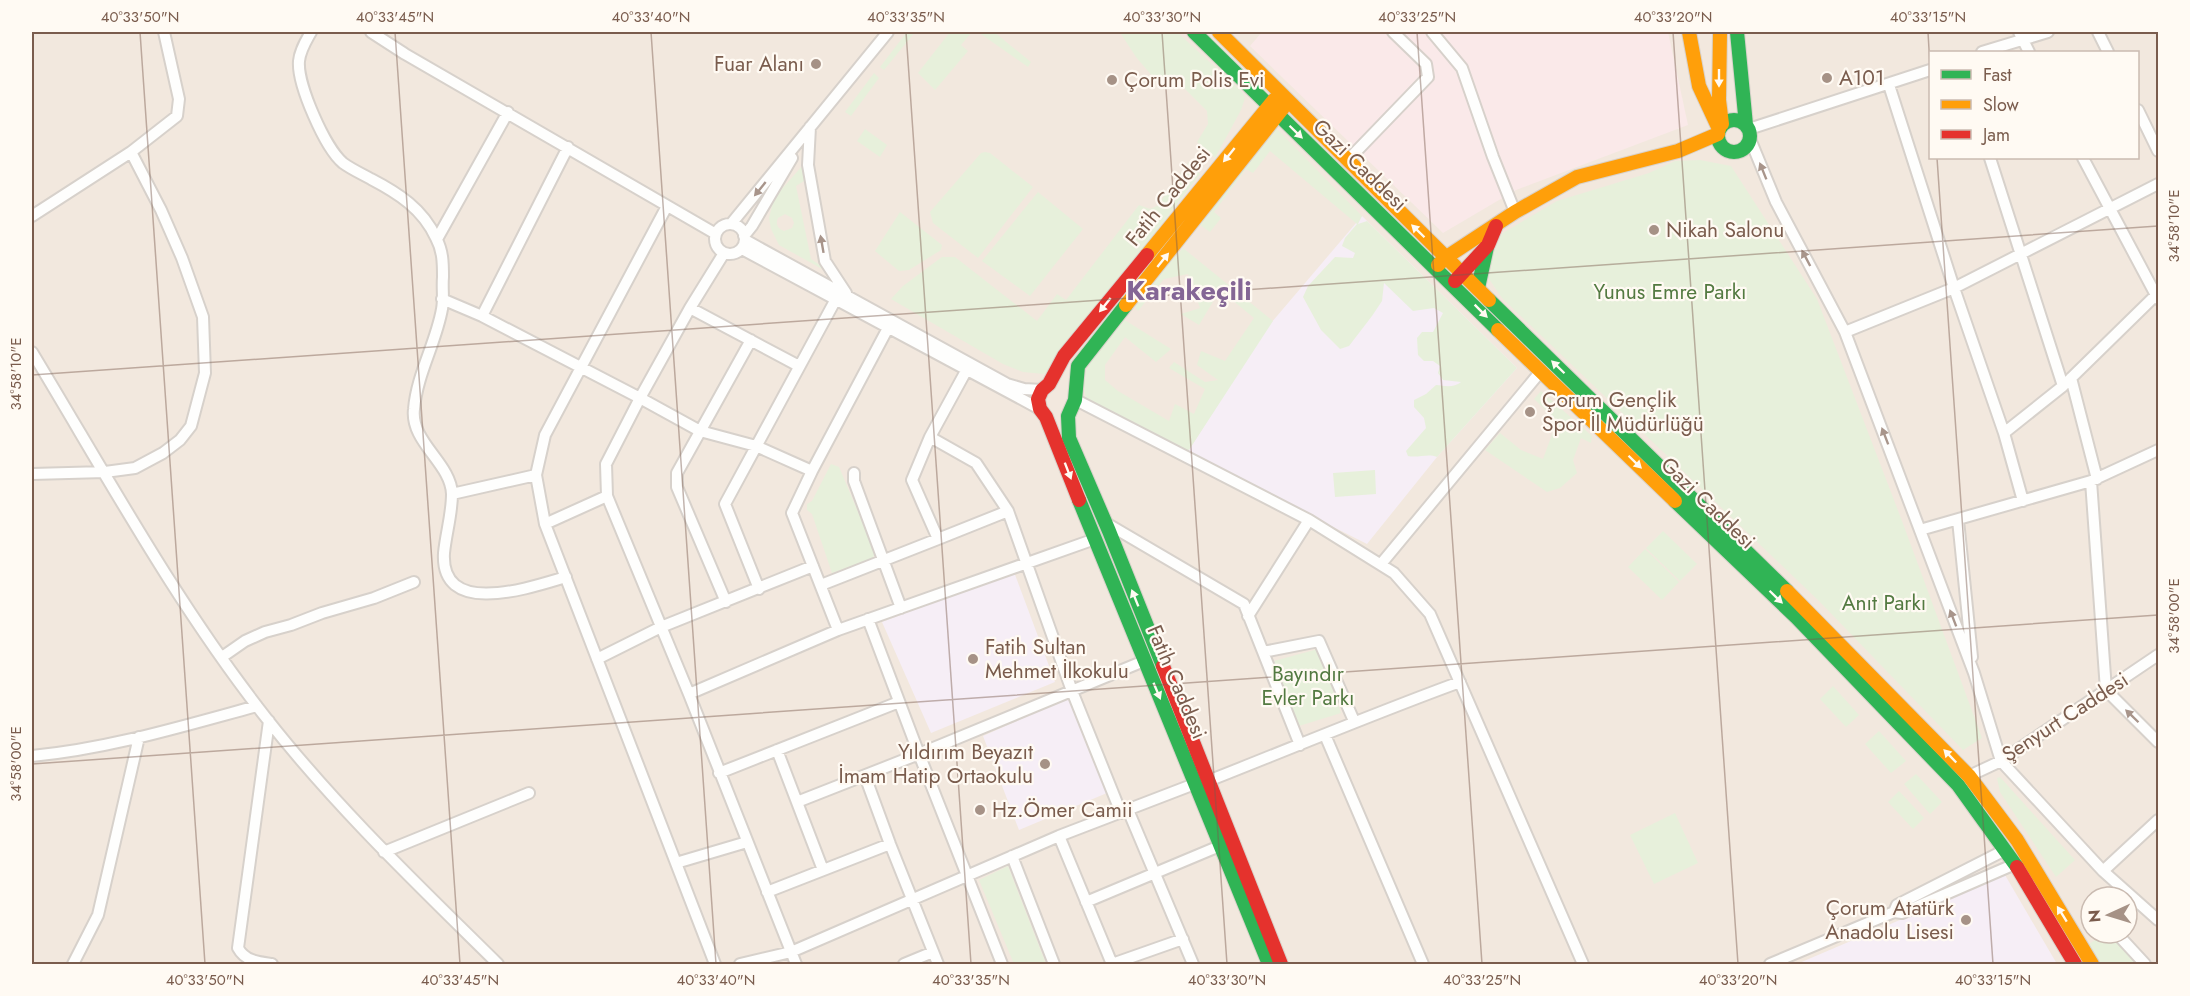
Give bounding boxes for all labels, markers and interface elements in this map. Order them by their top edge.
text: 40°33'50"N [101,6,179,28]
text: 40°33'45"N [356,6,434,28]
text: 40°33'40"N [612,6,690,28]
text: 40°33'35"N [867,6,945,28]
text: 40°33'30"N [1123,6,1201,28]
text: 40°33'25"N [1378,6,1456,28]
text: 40°33'20"N [1634,6,1712,28]
text: 40°33'15"N [1890,6,1966,28]
place label: Fuar Alanı [714,49,804,79]
legend [1929,51,2139,159]
marker: Fuar Alanı [809,57,823,71]
text: Fast [1983,62,2012,88]
place label: A101 [1839,63,1884,93]
place label: Çorum Polis Evi [1124,65,1264,95]
one-way arrow [1714,69,1724,88]
marker: A101 [1820,71,1834,85]
marker: Çorum Polis Evi [1105,73,1119,87]
text: Slow [1983,92,2020,118]
street label: Gazi Caddesi [1306,112,1414,218]
text: Jam [1981,122,2010,148]
one-way arrow [1288,124,1302,138]
street label: Fatih Caddesi [1118,140,1218,252]
one-way arrow [1223,147,1236,162]
one-way arrow [1758,161,1768,179]
one-way arrow [754,181,767,196]
text: 34°58'10"E [2163,189,2185,263]
place label: Nikah Salonu [1666,215,1784,245]
marker: Nikah Salonu [1647,223,1661,237]
one-way arrow [1411,225,1425,239]
one-way arrow [817,234,826,253]
one-way arrow [1801,249,1810,266]
one-way arrow [1156,252,1168,267]
district label: Karakeçili [1126,271,1252,310]
park label: Yunus Emre Parkı [1594,277,1746,307]
one-way arrow [1099,297,1112,313]
one-way arrow [1473,304,1487,318]
text: 34°58'10"E [5,337,27,411]
one-way arrow [1550,360,1565,374]
place label: Çorum Gençlik Spor İl Müdürlüğü [1542,385,1704,439]
marker: Çorum Gençlik Spor İl Müdürlüğü [1523,405,1537,419]
one-way arrow [1879,426,1889,444]
street label: Gazi Caddesi [1654,450,1762,556]
one-way arrow [1628,455,1642,469]
one-way arrow [1064,462,1073,480]
text: 34°58'00"E [2163,578,2185,654]
park label: Anıt Parkı [1842,588,1926,618]
one-way arrow [1130,589,1140,607]
one-way arrow [1768,590,1782,604]
one-way arrow [1948,609,1958,627]
street label: Fatih Caddesi [1140,620,1214,744]
place label: Fatih Sultan Mehmet İlkokulu [985,632,1129,686]
marker: Fatih Sultan Mehmet İlkokulu [966,652,980,666]
park label: Bayındır Evler Parkı [1262,659,1354,713]
street label: Şenyurt Caddesi [1996,665,2134,769]
one-way arrow [1152,682,1162,700]
one-way arrow [2125,709,2140,723]
text: 34°58'00"E [5,726,27,802]
place label: Yıldırım Beyazıt İmam Hatip Ortaokulu [838,737,1033,791]
one-way arrow [1943,749,1957,763]
marker: Yıldırım Beyazıt İmam Hatip Ortaokulu [1038,757,1052,771]
place label: Hz.Ömer Camii [992,795,1133,825]
marker: Hz.Ömer Camii [973,803,987,817]
north arrow [2079,885,2139,945]
place label: Çorum Atatürk Anadolu Lisesi [1825,893,1955,947]
one-way arrow [2057,906,2068,922]
text: N [2083,909,2106,923]
marker: Çorum Atatürk Anadolu Lisesi [1959,913,1973,927]
text: 40°33'50"N [166,969,244,991]
text: 40°33'45"N [421,969,499,991]
text: 40°33'40"N [677,969,755,991]
text: 40°33'35"N [932,969,1010,991]
text: 40°33'30"N [1188,969,1266,991]
text: 40°33'25"N [1443,969,1521,991]
text: 40°33'20"N [1699,969,1777,991]
text: 40°33'15"N [1955,969,2031,991]

